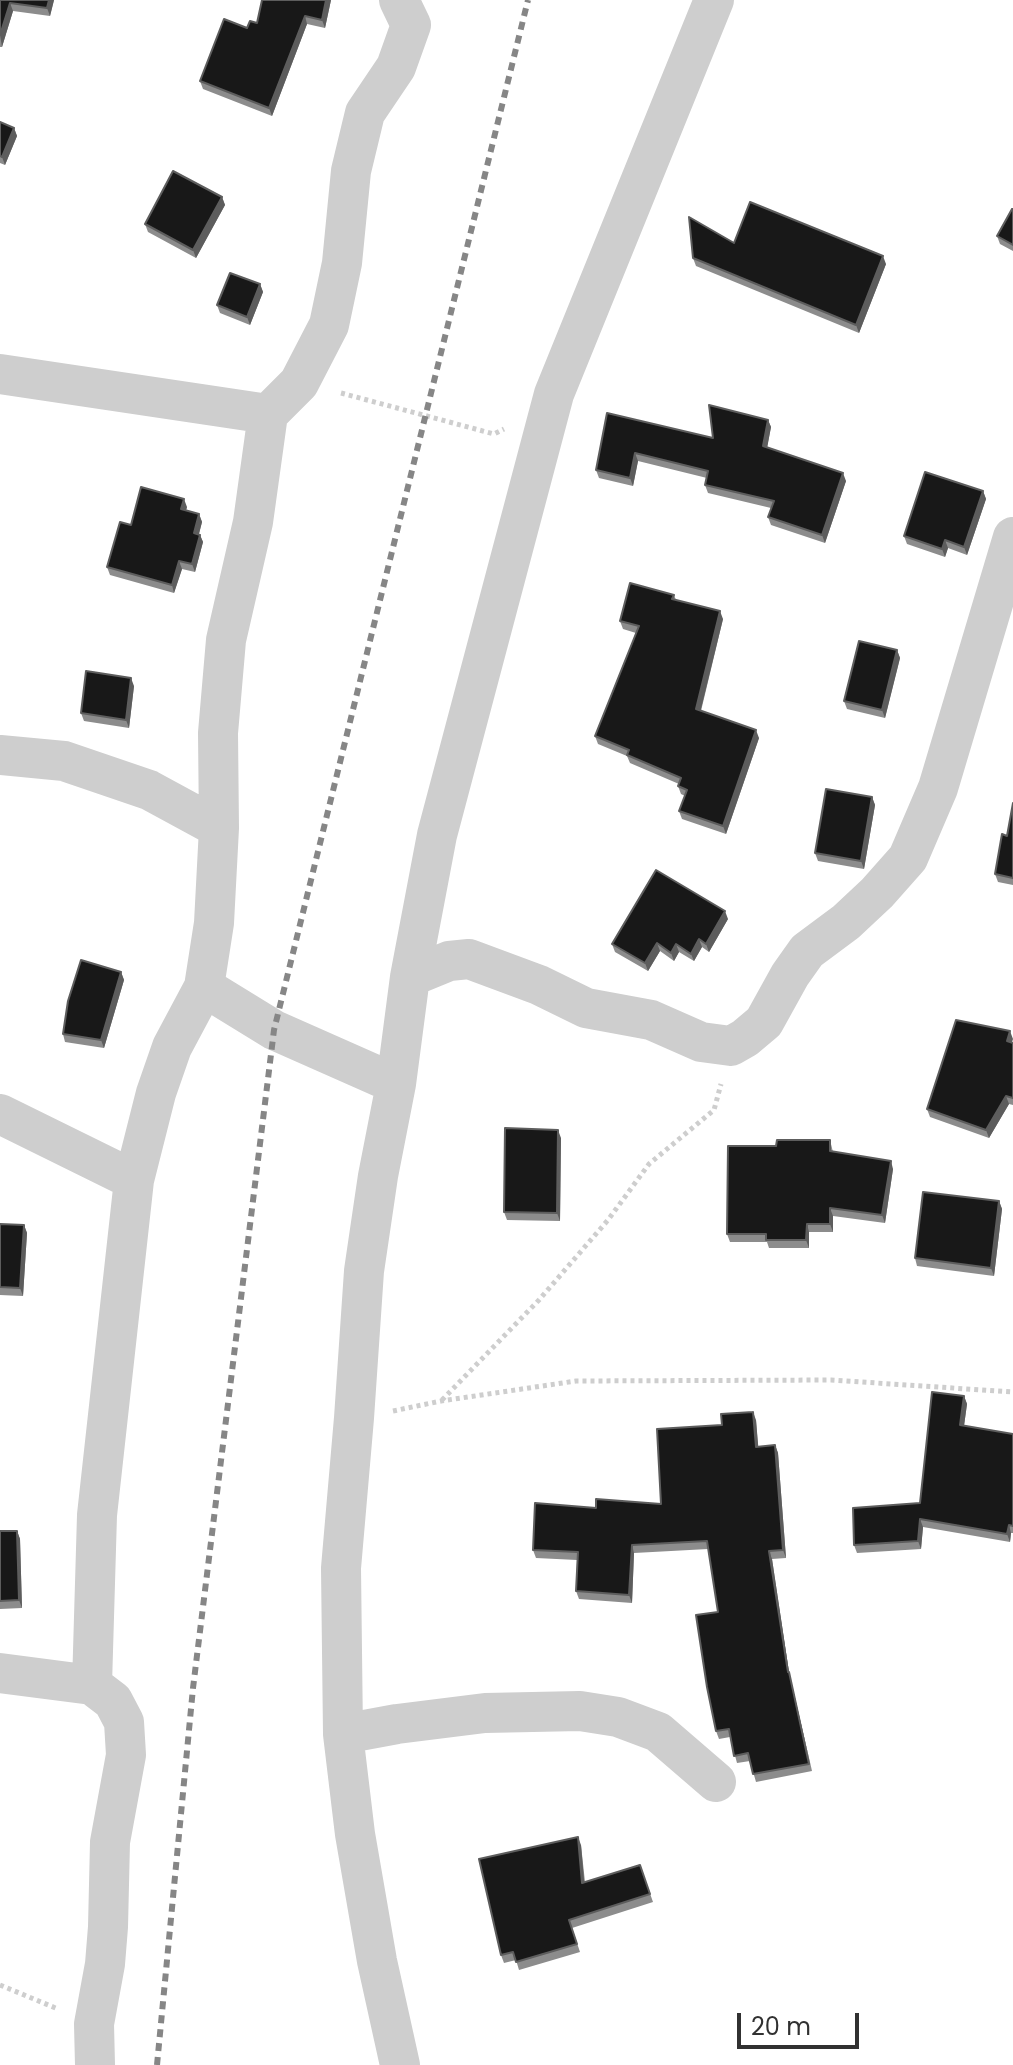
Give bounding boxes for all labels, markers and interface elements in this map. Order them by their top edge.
scale bar [741,1997,863,2047]
text: 20 m [751,2010,811,2043]

